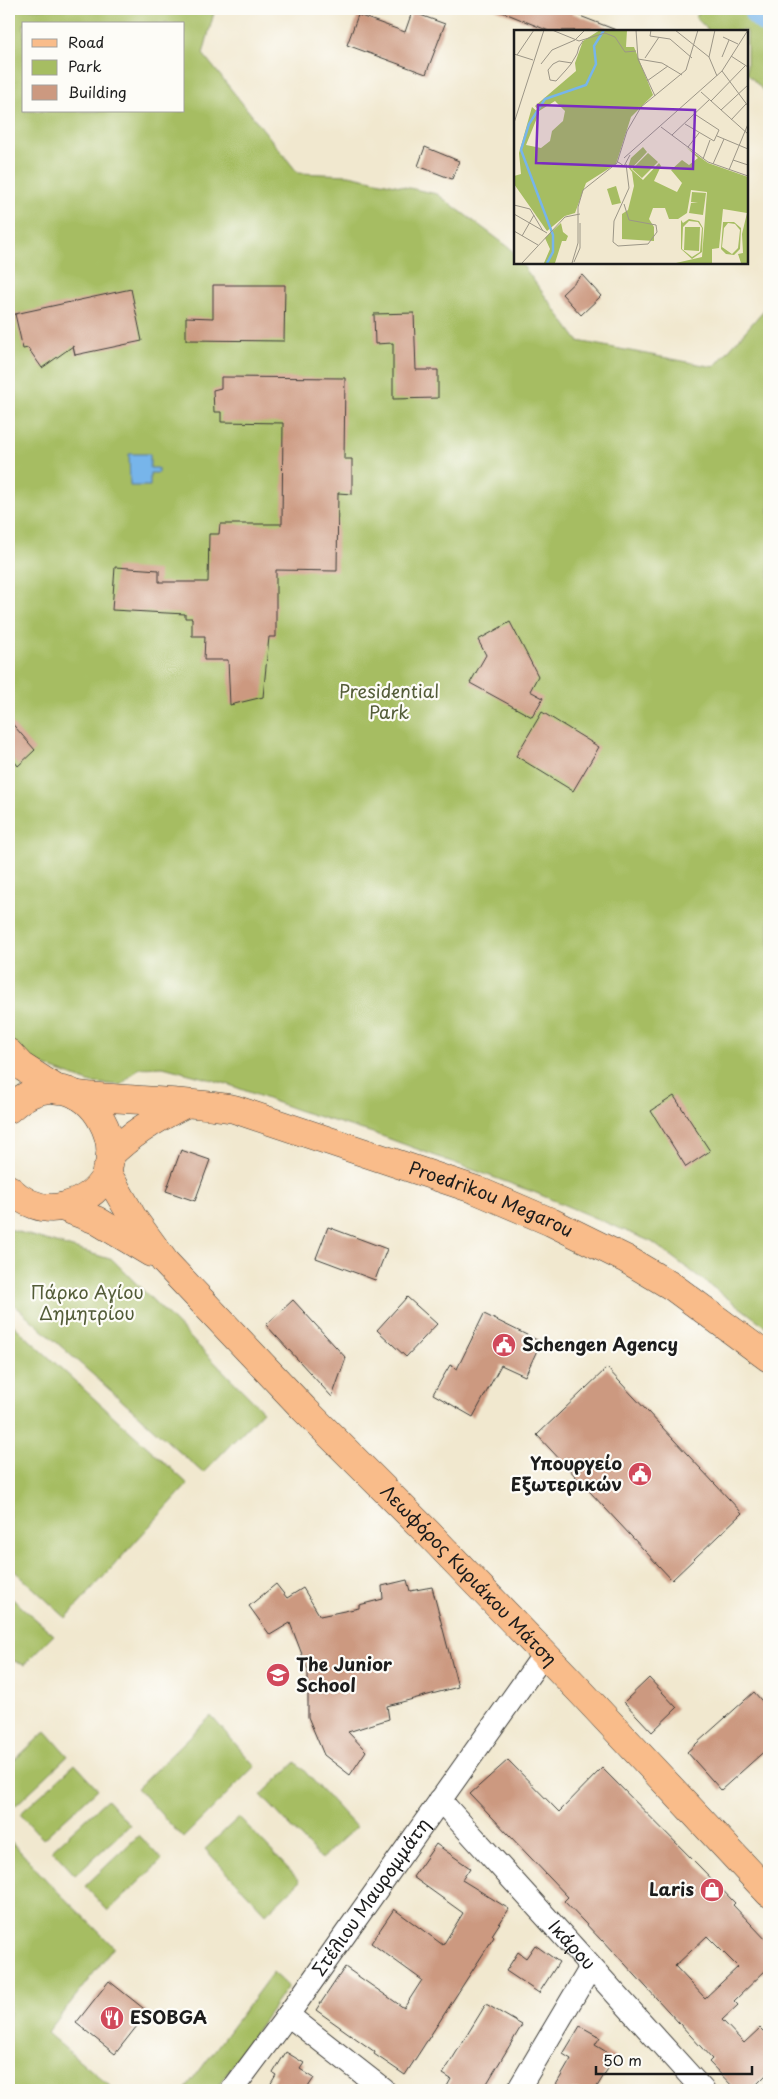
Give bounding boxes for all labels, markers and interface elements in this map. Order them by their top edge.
legend [22,22,185,112]
text: Road [68,30,104,53]
inset map [514,30,748,264]
text: Park [68,54,102,77]
text: Building [68,80,127,103]
park label: Presidential Park [339,677,439,725]
street label: Proedrikou Megarou [405,1153,578,1243]
park label: Πάρκο Αγίου Δημητρίου [30,1278,144,1326]
place label: Schengen Agency [522,1330,678,1357]
public building icon: Schengen Agency [491,1332,517,1358]
place label: Υπουργείο Εξωτερικών [511,1449,622,1497]
public building icon: Υπουργείο Εξωτερικών [627,1461,653,1487]
street label: Λεωφόρος Κυριάκου Μάτση [375,1478,564,1671]
place label: The Junior School [296,1650,393,1698]
school or university icon: The Junior School [265,1662,291,1688]
street label: Στέλιου Μαυρομμάτη [305,1812,436,1981]
place label: Laris [649,1875,694,1902]
shop icon: Laris [699,1877,725,1903]
street label: Ικάρου [543,1913,603,1975]
place label: ESOBGA [130,2003,207,2030]
restaurant icon: ESOBGA [99,2005,125,2031]
scale bar [596,2044,752,2076]
text: 50 m [603,2048,642,2071]

